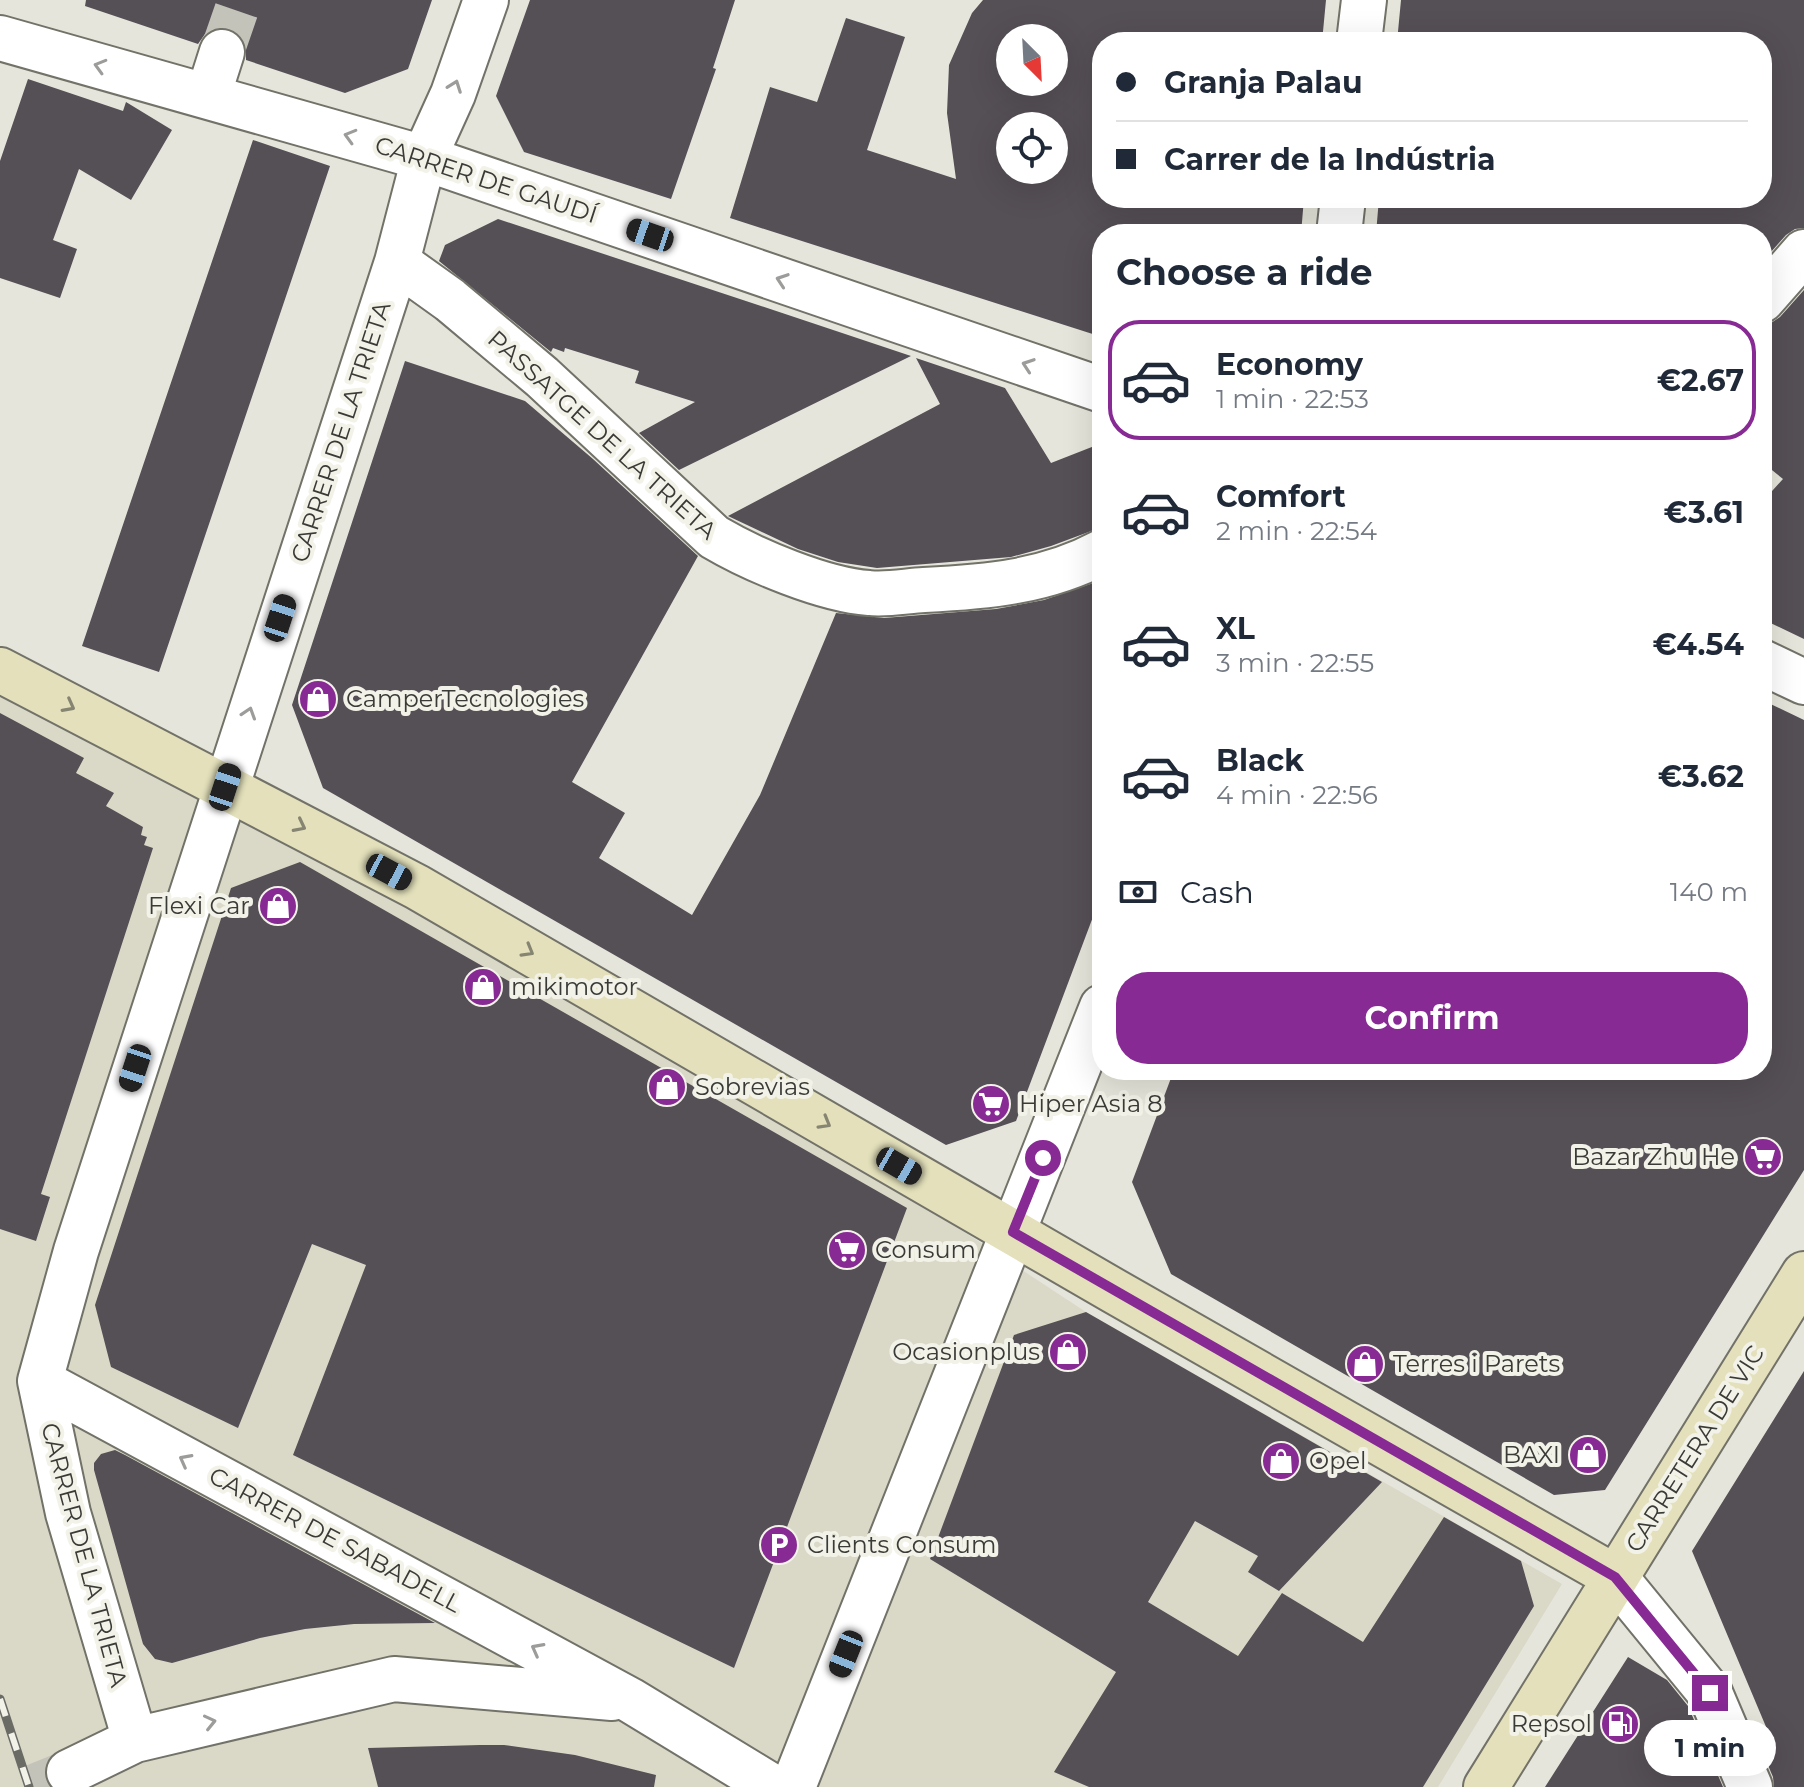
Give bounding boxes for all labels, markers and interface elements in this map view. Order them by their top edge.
north arrow [996,24,1068,96]
map controls [996,24,1068,184]
one-way arrow [93,59,107,75]
text: Granja Palau [1164,64,1363,101]
one-way arrow [446,80,462,94]
button: locate [996,112,1068,184]
one-way arrow [343,129,357,146]
street label: CARRER DE GAUDÍ [371,130,602,229]
text: Carrer de la Indústria [1164,141,1496,178]
car [623,216,677,254]
text: Choose a ride [1116,250,1373,294]
one-way arrow [776,274,790,290]
street label: CARRER DE LA TRIETA [285,297,397,566]
street label: PASSATGE DE LA TRIETA [482,324,723,546]
icon: car [1120,344,1192,416]
text: Economy [1216,346,1363,383]
one-way arrow [1022,358,1036,374]
text: €2.67 [1657,362,1744,399]
text: 1 min · 22:53 [1216,383,1369,415]
icon: car [1120,476,1192,548]
text: Comfort [1216,478,1346,515]
text: €3.61 [1664,494,1744,531]
text: 2 min · 22:54 [1216,515,1377,547]
car [261,591,299,645]
icon: car [1120,608,1192,680]
text: XL [1216,610,1255,647]
text: €4.54 [1652,626,1744,663]
text: 3 min · 22:55 [1216,647,1374,679]
shop icon: CamperTecnologies [297,678,339,720]
place label: CamperTecnologies [346,684,584,713]
one-way arrow [61,696,76,711]
one-way arrow [240,707,256,721]
icon: car [1120,740,1192,812]
text: Black [1216,742,1304,779]
text: €3.62 [1658,758,1744,795]
car [206,760,244,814]
text: 4 min · 22:56 [1216,779,1378,811]
one-way arrow [291,816,306,831]
car [362,850,416,894]
icon: cash [1116,870,1160,914]
text: Cash [1180,874,1254,911]
text: 140 m [1670,876,1748,908]
shop icon: Flexi Car [257,885,299,927]
place label: Flexi Car [148,891,250,920]
one-way arrow [519,941,534,957]
shop icon: mikimotor [462,966,504,1008]
place label: mikimotor [511,972,638,1001]
button: Confirm [1116,972,1748,1064]
car [116,1041,154,1095]
shop icon: Sobrevias [646,1066,688,1108]
place label: Sobrevias [695,1072,810,1101]
supermarket icon: Hiper Asia 8 [970,1083,1012,1125]
place label: Hiper Asia 8 [1019,1089,1163,1118]
one-way arrow [816,1113,831,1129]
supermarket icon: Bazar Zhu He [1742,1136,1784,1178]
route start [1025,1140,1061,1176]
place label: Bazar Zhu He [1572,1142,1735,1171]
car [872,1144,926,1188]
supermarket icon: Consum [826,1229,868,1271]
place label: Consum [875,1235,976,1264]
shop icon: Ocasionplus [1047,1331,1089,1373]
place label: Ocasionplus [892,1337,1040,1366]
street label: CARRETERA DE VIC [1619,1340,1770,1557]
shop icon: Terres i Parets [1344,1343,1386,1385]
place label: Terres i Parets [1393,1349,1560,1378]
street label: CARRER DE LA TRIETA [35,1419,134,1691]
shop icon: BAXI [1567,1434,1609,1476]
shop icon: Opel [1260,1440,1302,1482]
place label: BAXI [1503,1440,1560,1469]
place label: Opel [1309,1446,1366,1475]
one-way arrow [179,1454,193,1469]
street label: CARRER DE SABADELL [204,1461,466,1618]
parking icon: Clients Consum [758,1524,800,1566]
place label: Clients Consum [807,1530,996,1559]
car [826,1627,866,1681]
one-way arrow [531,1644,545,1659]
route end [1692,1675,1728,1711]
fuel station icon: Repsol [1599,1703,1641,1745]
place label: Repsol [1511,1709,1592,1738]
one-way arrow [203,1715,217,1732]
callout: 1 min [1644,1721,1776,1777]
text: 1 min [1675,1732,1745,1764]

